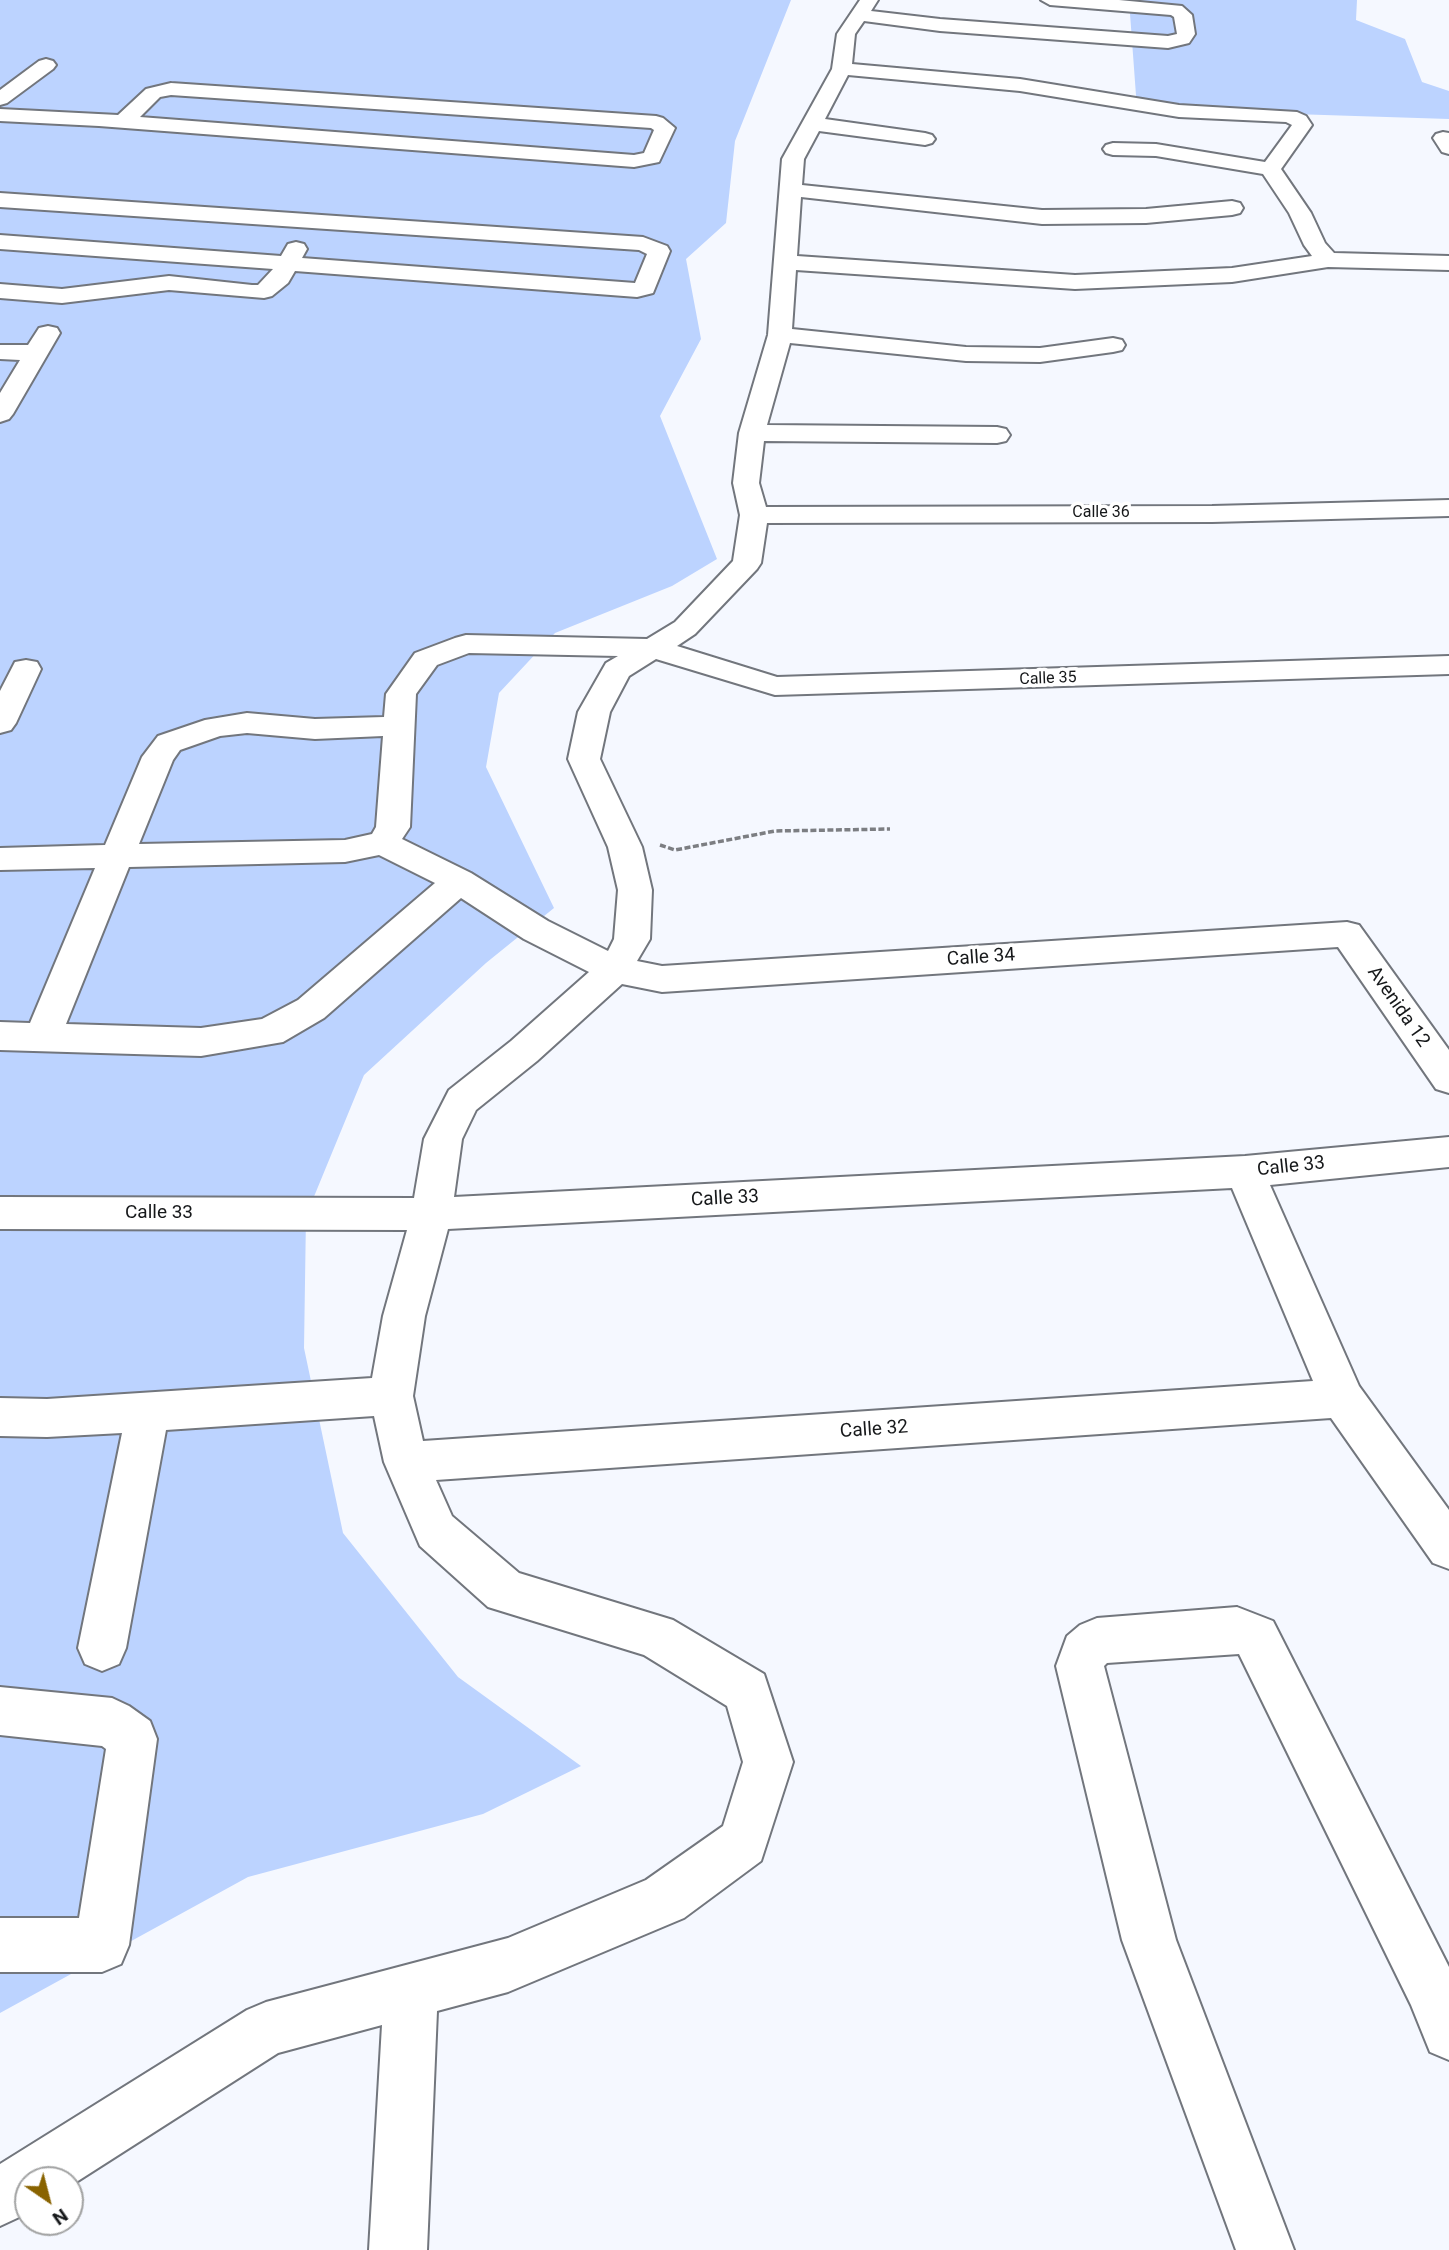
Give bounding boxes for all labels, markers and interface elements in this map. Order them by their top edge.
street label: Calle 36 [1072,503,1130,523]
street label: Calle 35 [1019,668,1077,690]
street label: Calle 34 [946,944,1016,972]
street label: Avenida 12 [1362,962,1434,1052]
street label: Calle 33 [1256,1152,1326,1182]
street label: Calle 33 [690,1186,760,1212]
street label: Calle 33 [125,1202,193,1224]
street label: Calle 32 [839,1416,909,1444]
north arrow [14,2166,84,2236]
text: N [48,2204,72,2230]

